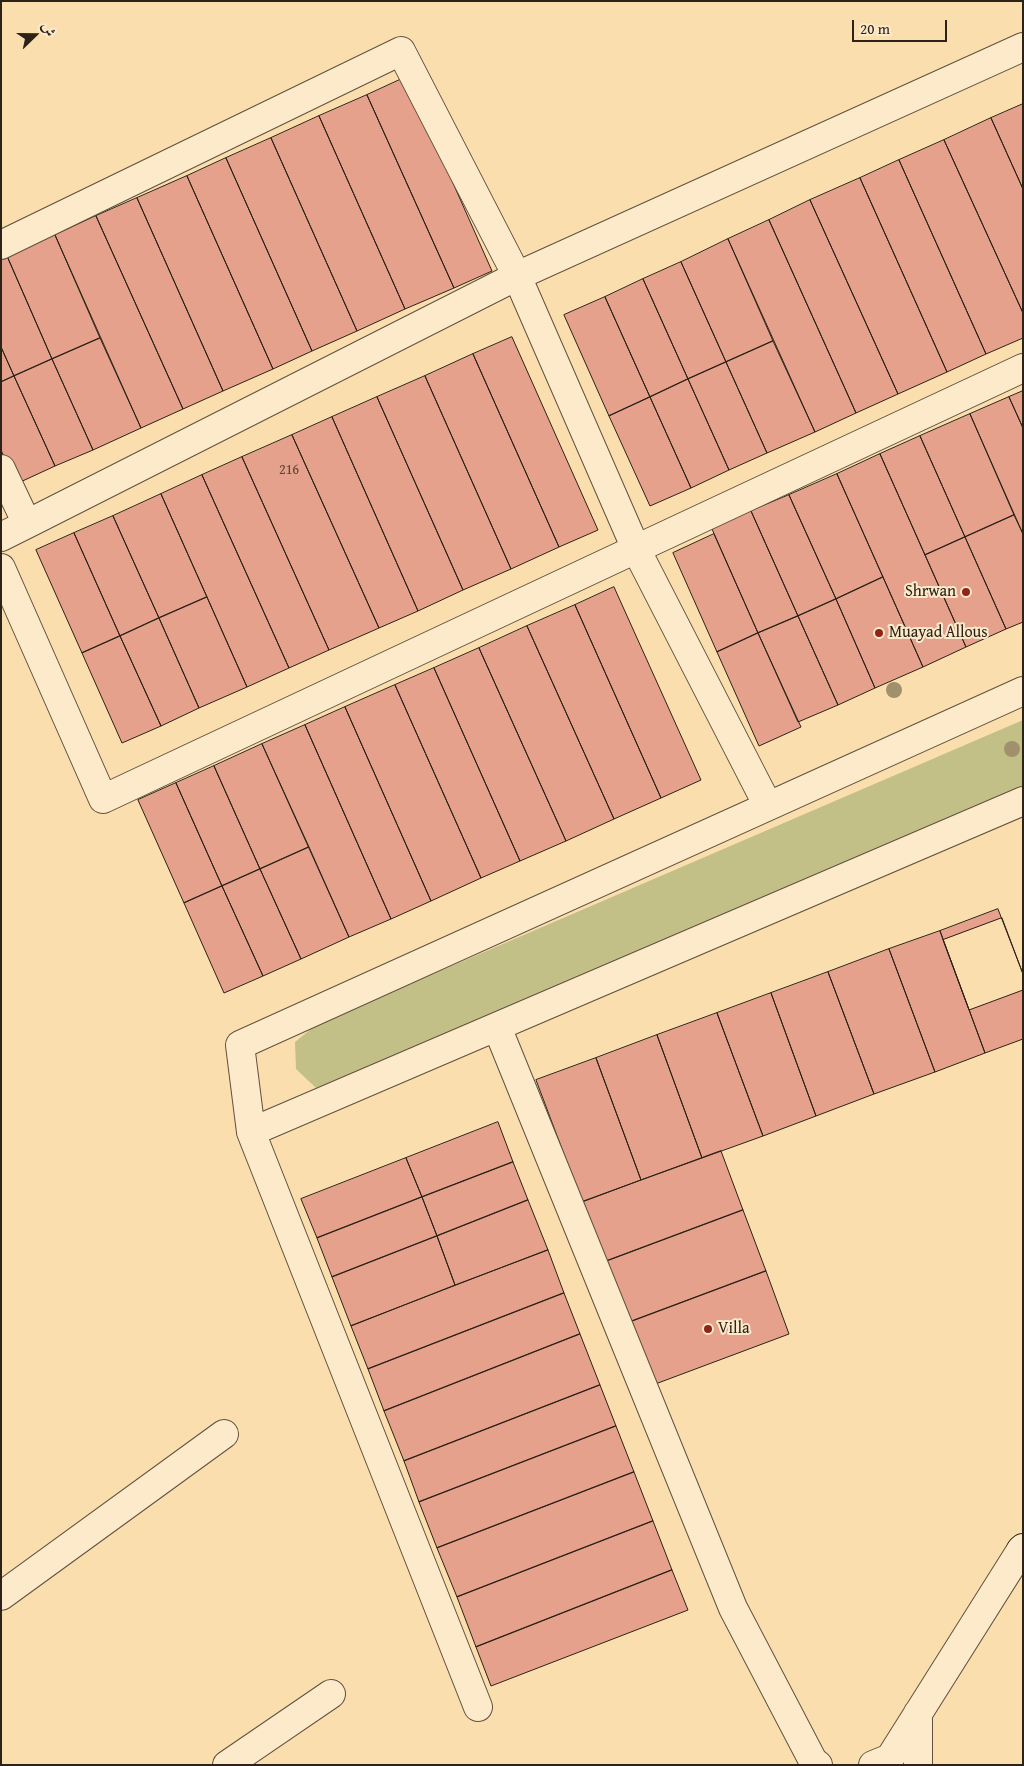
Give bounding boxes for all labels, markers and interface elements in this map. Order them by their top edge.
north arrow [10,10,60,60]
scale bar [854,10,949,42]
text: 20 m [860,18,890,39]
text: ش [37,19,61,40]
house number: 216 [279,462,299,478]
place label: Shrwan [905,582,956,602]
marker: Shrwan [960,586,972,598]
place label: Muayad Allous [889,623,988,643]
marker: Muayad Allous [873,627,885,639]
place label: Villa [718,1319,750,1339]
marker: Villa [702,1323,714,1335]

